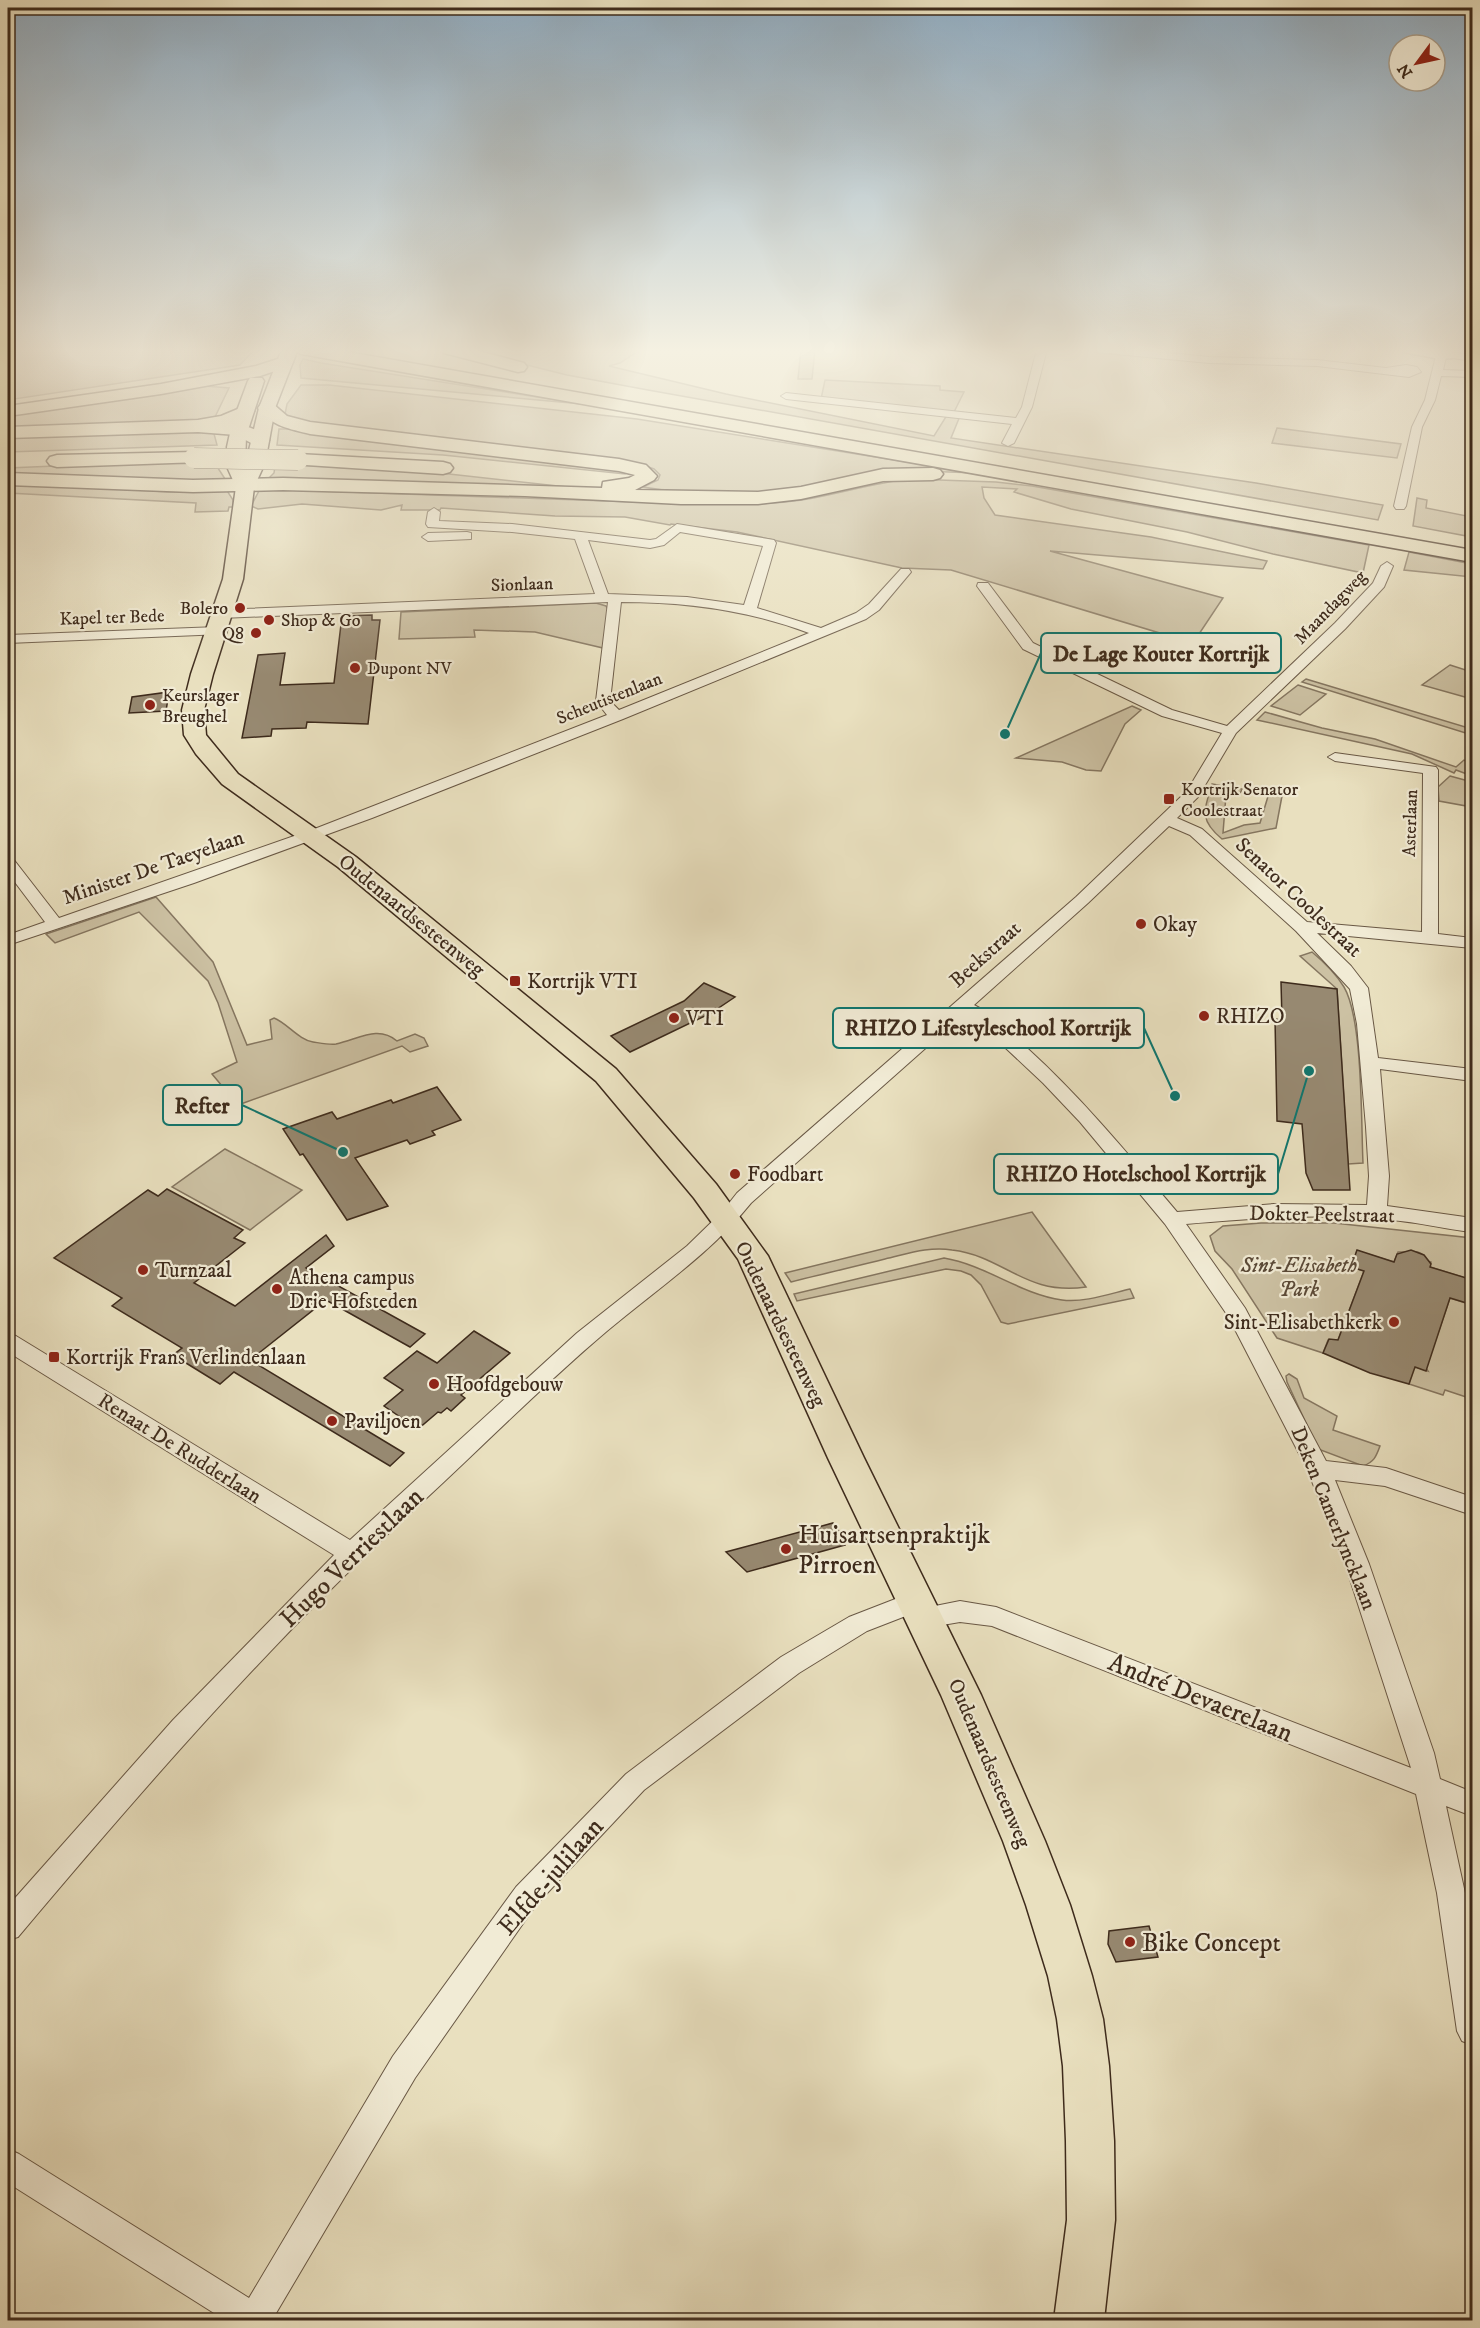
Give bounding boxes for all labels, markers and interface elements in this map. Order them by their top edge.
north arrow [1387,33,1447,93]
text: N [1393,60,1417,82]
street label: Maandagweg [1290,566,1372,649]
street label: Sionlaan [490,573,554,597]
place label: Bolero [180,598,228,620]
marker: Bolero [233,601,247,615]
street label: Kapel ter Bede [59,605,165,631]
place label: Shop & Go [281,610,361,632]
marker: Shop & Go [262,613,276,627]
place label: Q8 [222,623,244,645]
marker: Q8 [249,626,263,640]
callout: De Lage Kouter Kortrijk [1041,633,1281,673]
text: De Lage Kouter Kortrijk [1053,641,1270,669]
place label: Dupont NV [367,658,453,680]
marker: Dupont NV [348,661,362,675]
street label: Scheutistenlaan [553,668,666,730]
place label: Keurslager Breughel [162,685,240,728]
marker: Keurslager Breughel [143,698,157,712]
place label: Kortrijk Senator Coolestraat [1181,779,1298,822]
street label: Asterlaan [1399,788,1423,857]
marker: Kortrijk Senator Coolestraat [1162,792,1176,806]
street label: Minister De Taeyelaan [59,825,247,911]
street label: Senator Coolestraat [1229,832,1367,963]
street label: Oudenaardsesteenweg [333,849,491,983]
place label: Okay [1153,912,1198,938]
street label: Beekstraat [945,916,1027,994]
marker: Okay [1134,917,1148,931]
place label: Kortrijk VTI [527,969,638,995]
marker: Kortrijk VTI [508,974,522,988]
place label: RHIZO [1216,1004,1285,1030]
place label: VTI [685,1006,724,1032]
callout: RHIZO Lifestyleschool Kortrijk [833,1008,1144,1048]
marker: RHIZO [1197,1009,1211,1023]
marker: VTI [667,1011,681,1025]
text: RHIZO Lifestyleschool Kortrijk [845,1015,1132,1043]
callout: Refter [163,1085,242,1125]
text: Refter [175,1093,230,1120]
callout: RHIZO Hotelschool Kortrijk [994,1154,1278,1194]
text: RHIZO Hotelschool Kortrijk [1006,1161,1267,1189]
place label: Foodbart [747,1162,824,1188]
marker: Foodbart [728,1167,742,1181]
street label: Dokter Peelstraat [1249,1201,1395,1229]
street label: Oudenaardsesteenweg [729,1237,832,1412]
park label: Sint-Elisabeth Park [1240,1253,1357,1303]
place label: Turnzaal [155,1258,232,1284]
marker: Turnzaal [136,1263,150,1277]
place label: Athena campus Drie Hofsteden [289,1265,418,1315]
marker: Athena campus Drie Hofsteden [270,1282,284,1296]
place label: Sint-Elisabethkerk [1224,1310,1383,1336]
marker: Sint-Elisabethkerk [1387,1315,1401,1329]
place label: Kortrijk Frans Verlindenlaan [66,1345,306,1371]
marker: Kortrijk Frans Verlindenlaan [47,1350,61,1364]
place label: Hoofdgebouw [446,1372,564,1398]
marker: Hoofdgebouw [427,1377,441,1391]
street label: Renaat De Rudderlaan [93,1388,266,1510]
place label: Paviljoen [344,1409,421,1435]
marker: Paviljoen [325,1414,339,1428]
street label: Deken Camerlyncklaan [1284,1423,1382,1614]
street label: Hugo Verriestlaan [273,1481,431,1635]
place label: Huisartsenpraktijk Pirroen [798,1519,990,1582]
marker: Huisartsenpraktijk Pirroen [779,1542,793,1556]
street label: André Devaerelaan [1103,1646,1298,1751]
street label: Oudenaardsesteenweg [942,1675,1037,1853]
street label: Elfde-julilaan [491,1811,612,1943]
place label: Bike Concept [1142,1927,1281,1960]
marker: Bike Concept [1123,1935,1137,1949]

